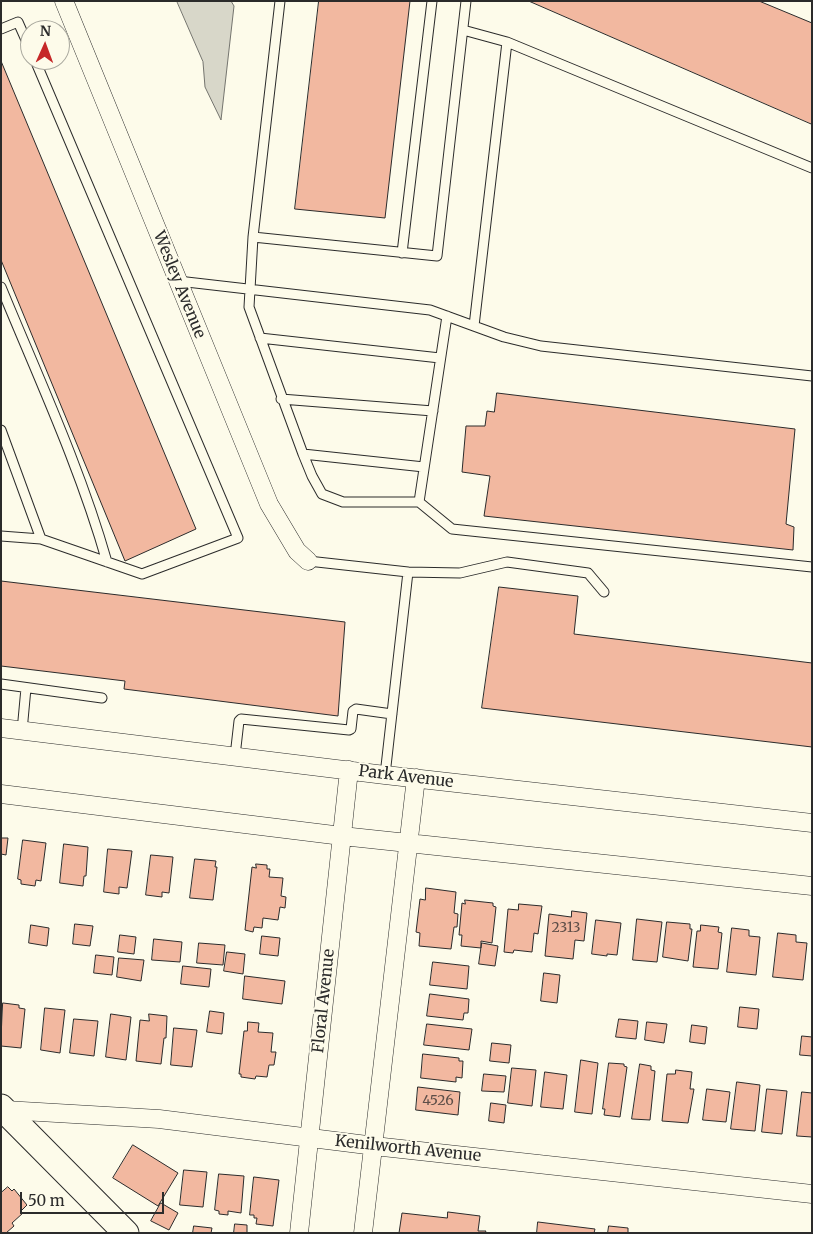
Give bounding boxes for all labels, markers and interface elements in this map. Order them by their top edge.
north arrow [20,20,70,70]
text: N [40,22,51,40]
street label: Wesley Avenue [149,229,209,341]
street label: Park Avenue [357,762,455,792]
house number: 2313 [551,920,581,936]
street label: Floral Avenue [309,948,339,1054]
house number: 4526 [422,1093,454,1109]
street label: Kenilworth Avenue [334,1132,482,1166]
scale bar [22,1182,166,1214]
text: 50 m [28,1191,65,1210]

